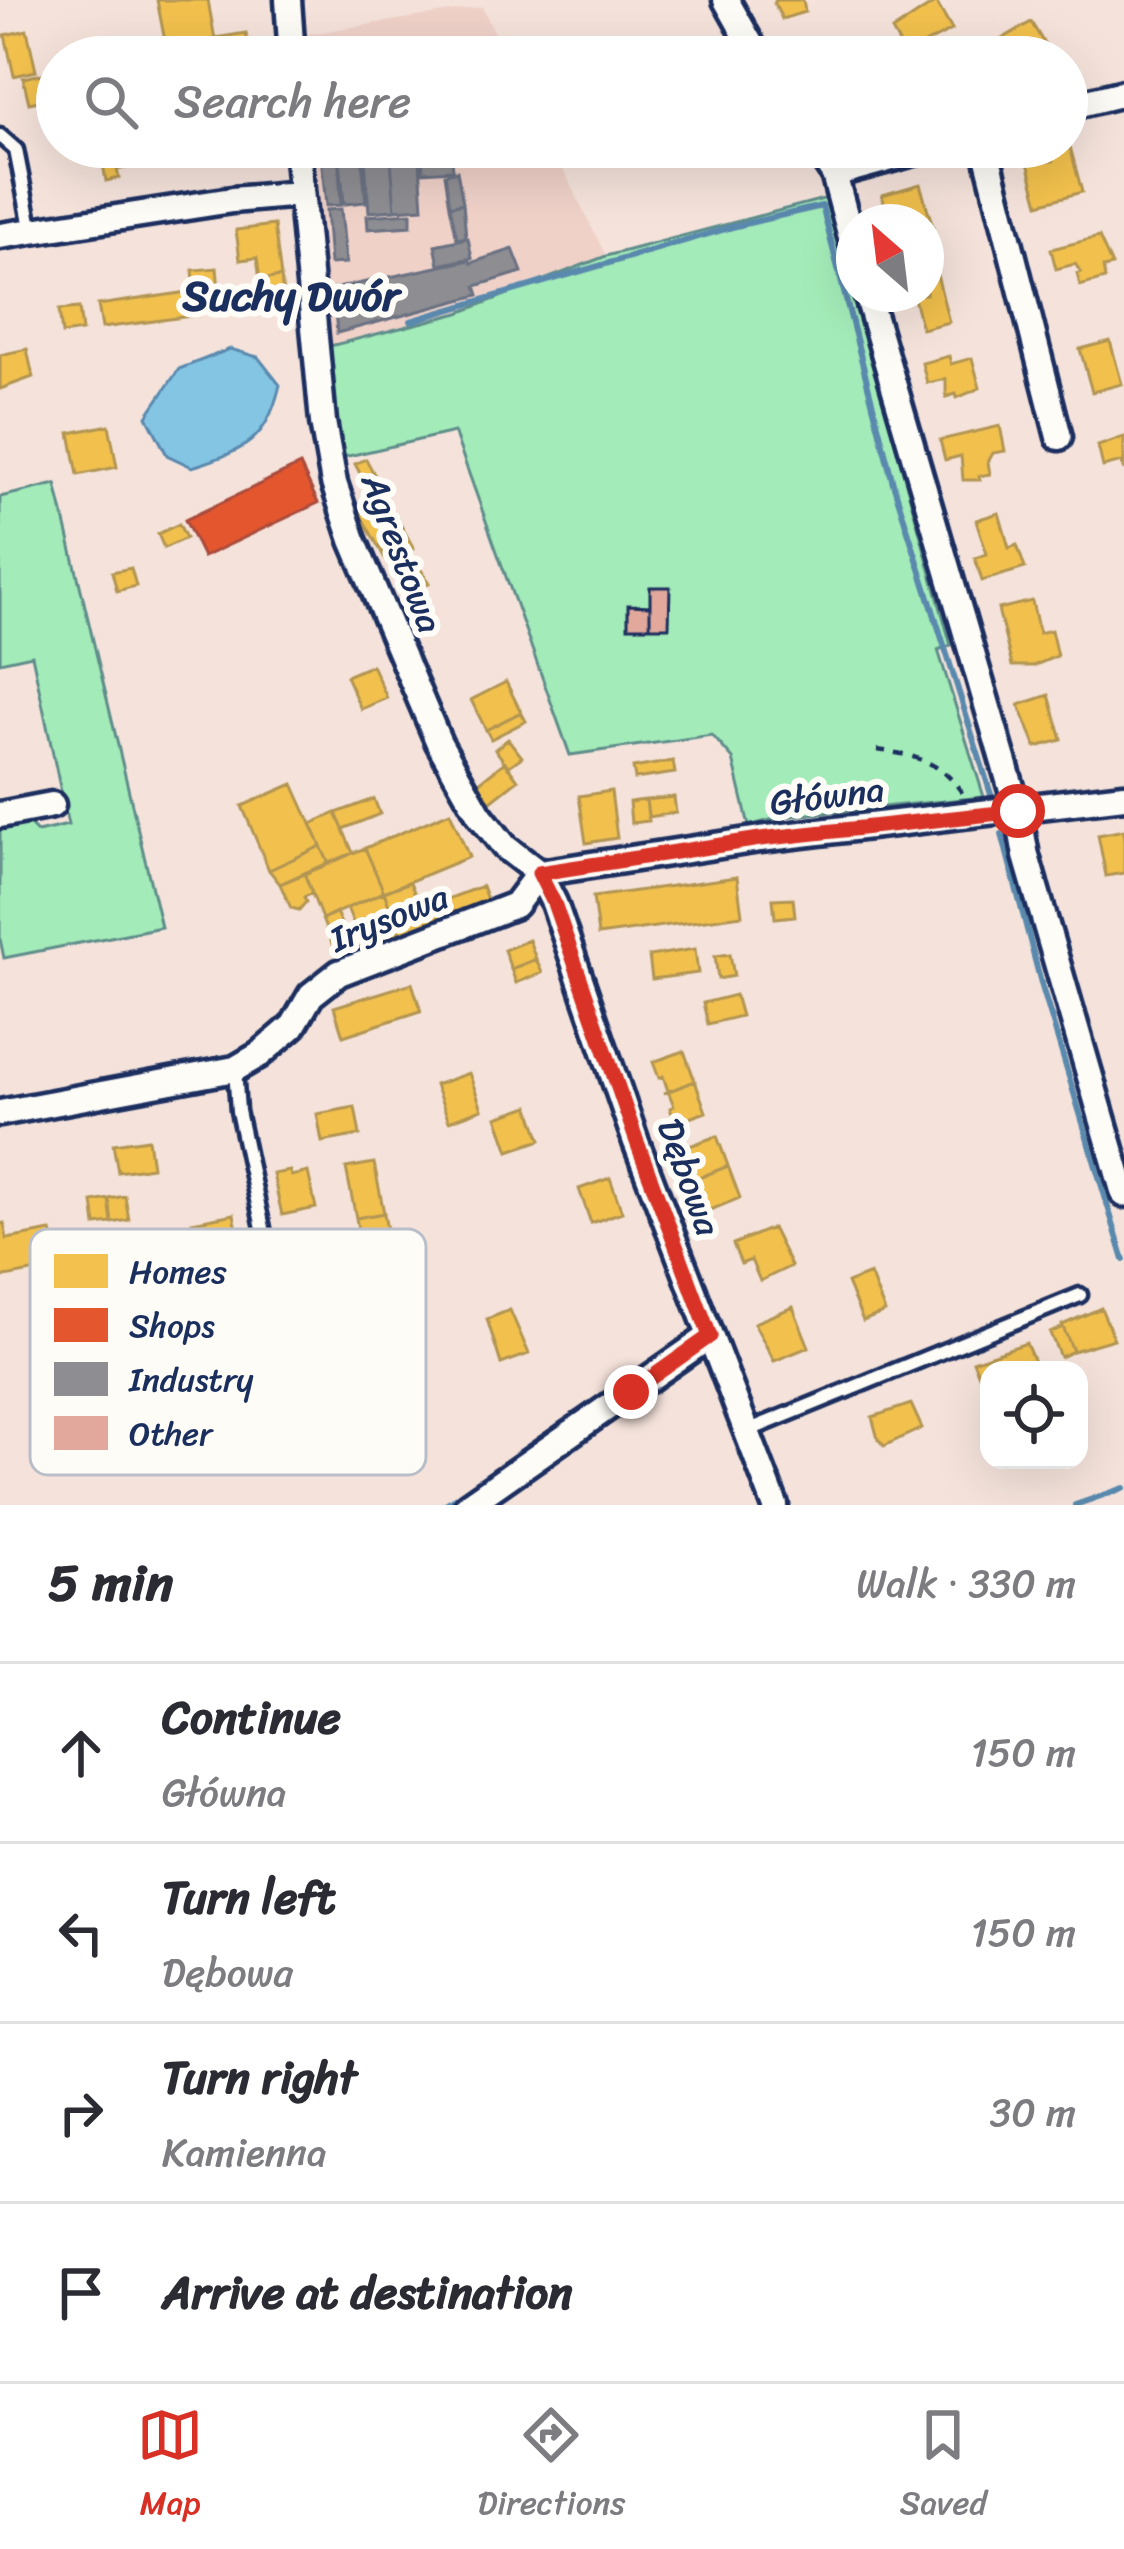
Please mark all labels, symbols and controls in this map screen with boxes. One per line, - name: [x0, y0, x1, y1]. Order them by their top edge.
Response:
- search box: [36, 36, 1088, 168]
- text: Search here: [174, 62, 411, 142]
- icon: search: [78, 69, 144, 135]
- north arrow: [836, 204, 944, 312]
- district label: Suchy Dwór: [182, 259, 403, 333]
- street label: Agrestowa: [342, 463, 462, 642]
- street label: Główna: [766, 757, 888, 835]
- route start: [991, 784, 1045, 838]
- street label: Irysowa: [319, 865, 459, 971]
- street label: Dębowa: [638, 1109, 740, 1246]
- legend: [30, 1229, 426, 1475]
- text: Homes: [129, 1243, 227, 1301]
- text: Shops: [129, 1297, 215, 1355]
- text: Industry: [128, 1351, 253, 1409]
- map controls: [980, 1361, 1088, 1469]
- button: locate: [980, 1361, 1088, 1469]
- route end: [604, 1365, 658, 1419]
- text: Other: [129, 1405, 214, 1463]
- text: 5 min: [48, 1538, 173, 1628]
- text: Walk · 330 m: [856, 1549, 1076, 1618]
- text: Continue: [162, 1678, 341, 1758]
- text: 150 m: [971, 1718, 1076, 1787]
- icon: ahead: [48, 1720, 114, 1786]
- text: Główna: [162, 1758, 286, 1827]
- text: Turn left: [162, 1858, 335, 1938]
- text: 150 m: [971, 1898, 1076, 1967]
- icon: left: [48, 1900, 114, 1966]
- text: Dębowa: [162, 1938, 293, 2007]
- text: Turn right: [162, 2038, 357, 2118]
- text: 30 m: [990, 2078, 1076, 2147]
- icon: right: [48, 2080, 114, 2146]
- text: Kamienna: [162, 2118, 327, 2187]
- text: Arrive at destination: [162, 2253, 572, 2333]
- icon: arrive: [48, 2260, 114, 2326]
- tab: Map: [137, 2402, 203, 2532]
- tab: Directions: [478, 2402, 625, 2532]
- tab: Saved: [900, 2402, 987, 2532]

